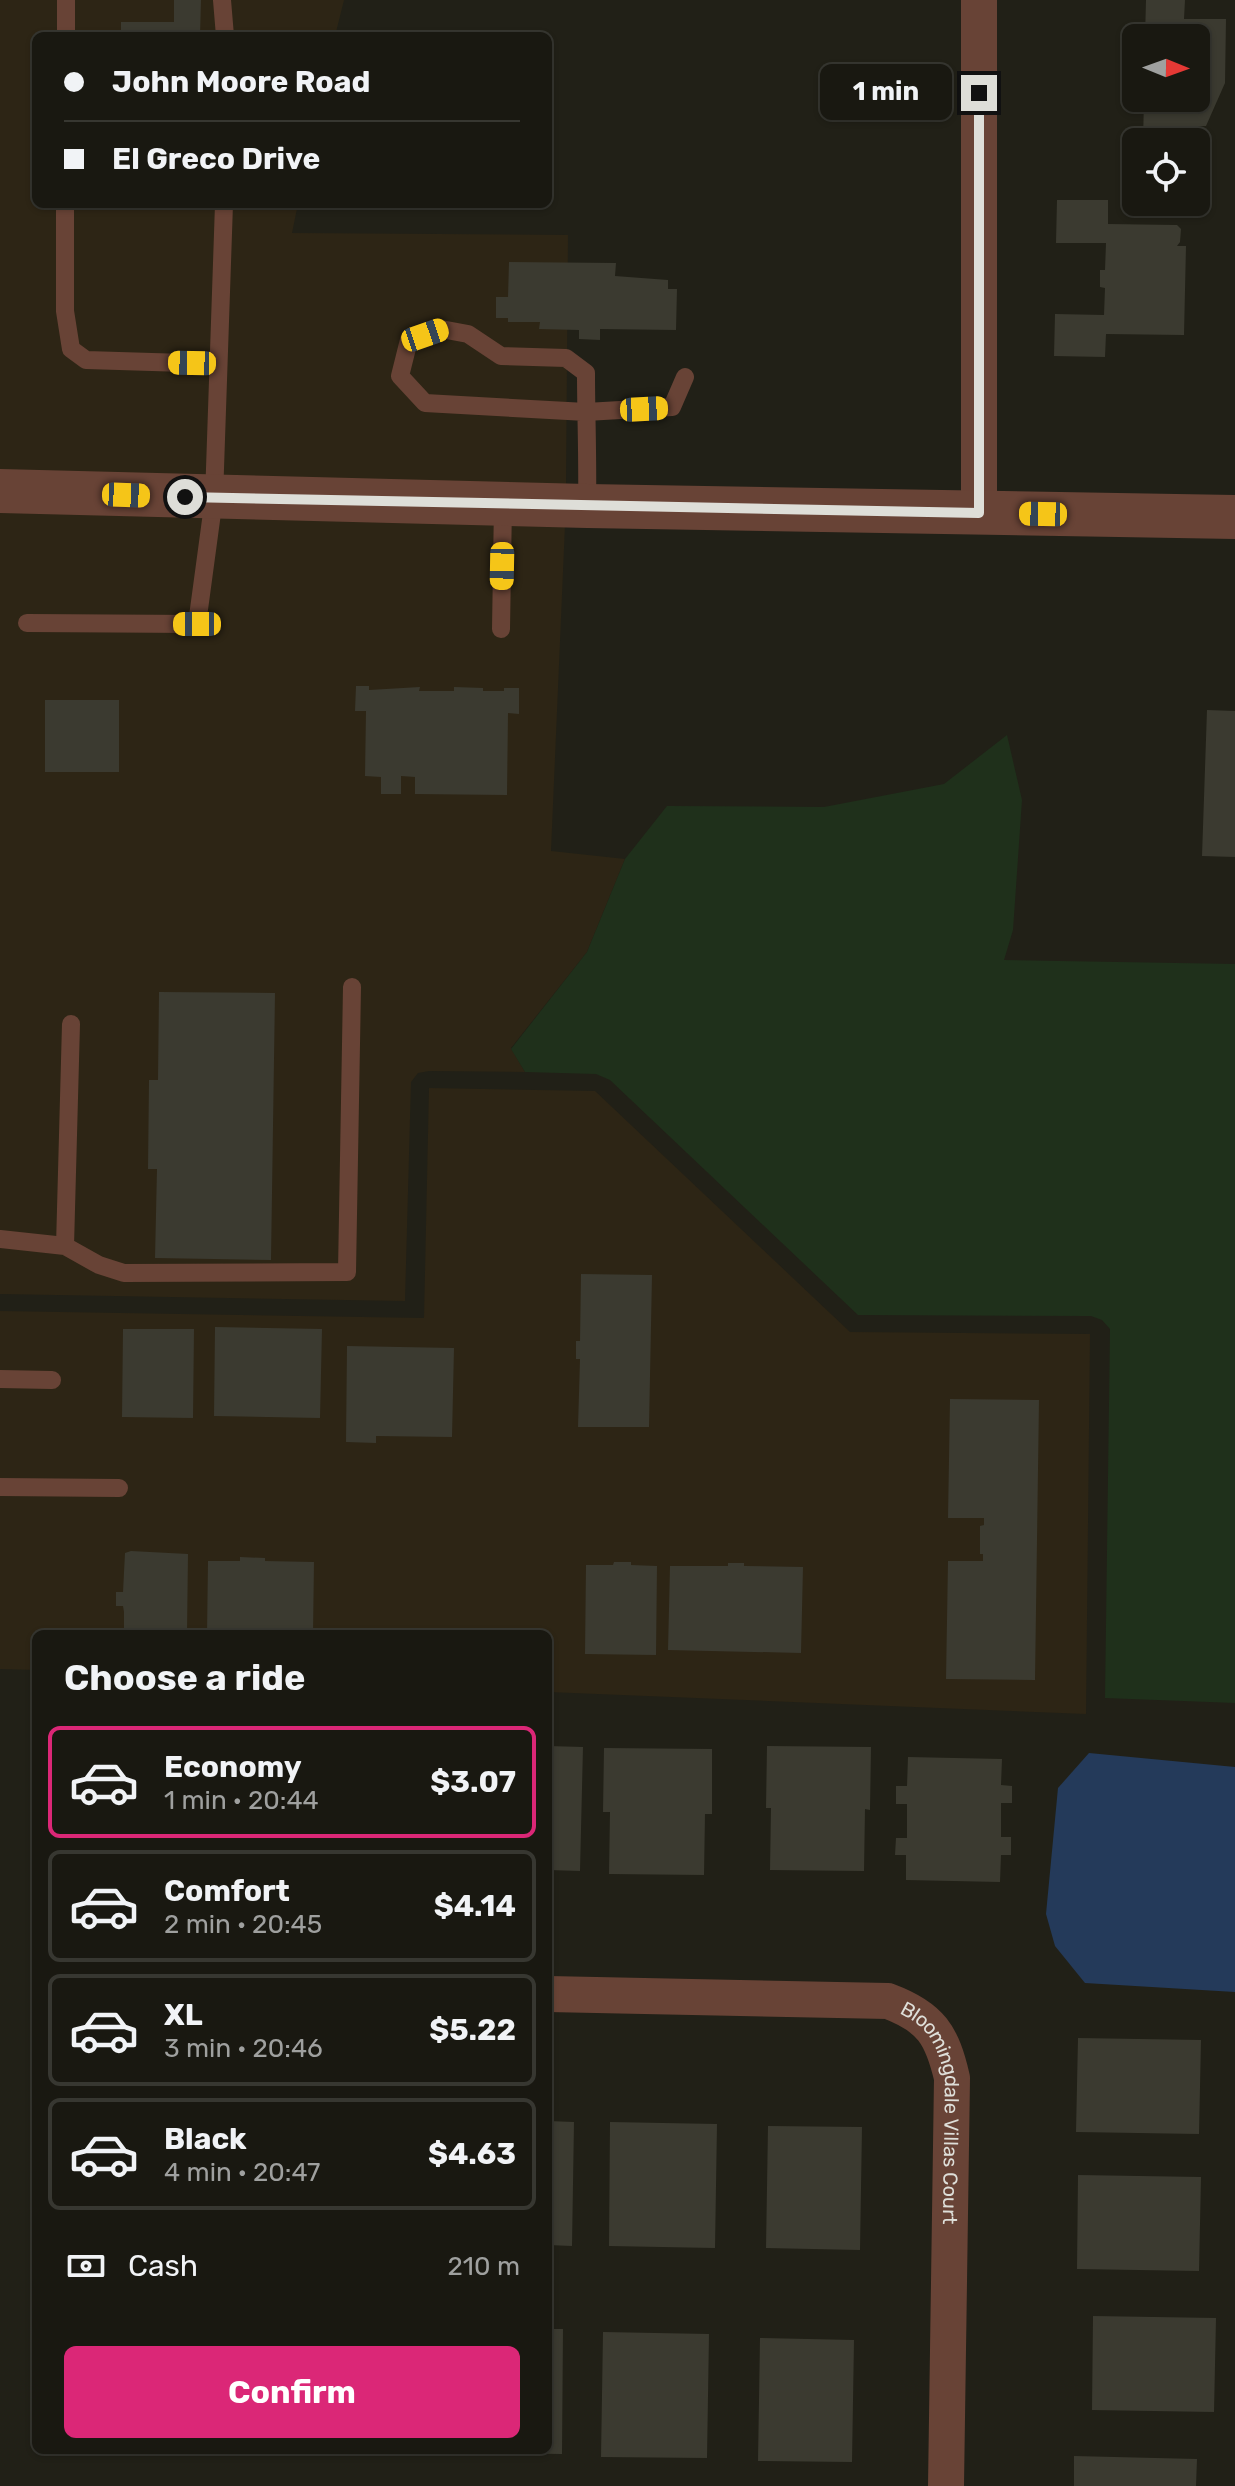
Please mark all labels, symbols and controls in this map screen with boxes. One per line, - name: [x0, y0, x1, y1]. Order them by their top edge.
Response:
- north arrow: [1122, 24, 1210, 112]
- map controls: [1122, 24, 1210, 216]
- text: John Moore Road: [112, 64, 370, 100]
- callout: 1 min: [819, 65, 951, 121]
- route end: [961, 75, 997, 111]
- text: 1 min: [853, 76, 919, 107]
- button: locate: [1122, 128, 1210, 216]
- text: El Greco Drive: [112, 141, 320, 177]
- car: [398, 316, 452, 354]
- car: [168, 351, 216, 375]
- car: [619, 396, 669, 422]
- route start: [167, 479, 203, 515]
- car: [102, 482, 150, 508]
- car: [1019, 502, 1067, 526]
- car: [490, 542, 514, 590]
- car: [173, 612, 221, 636]
- text: Choose a ride: [64, 1656, 305, 1699]
- icon: car: [68, 1746, 140, 1818]
- text: Economy: [164, 1749, 302, 1785]
- text: $3.07: [430, 1764, 516, 1800]
- text: 1 min · 20:44: [164, 1785, 319, 1816]
- icon: car: [68, 1870, 140, 1942]
- text: Comfort: [164, 1873, 290, 1909]
- text: $4.14: [434, 1888, 516, 1924]
- text: 2 min · 20:45: [164, 1909, 322, 1940]
- icon: car: [68, 1994, 140, 2066]
- street label: Bloomingdale Villas Court: [897, 1996, 964, 2225]
- text: XL: [164, 1997, 203, 2033]
- text: $5.22: [429, 2012, 516, 2048]
- text: 3 min · 20:46: [164, 2033, 323, 2064]
- icon: car: [68, 2118, 140, 2190]
- text: Black: [164, 2121, 247, 2157]
- text: $4.63: [428, 2136, 516, 2172]
- text: 4 min · 20:47: [164, 2157, 320, 2188]
- icon: cash: [64, 2244, 108, 2288]
- text: Cash: [128, 2248, 198, 2284]
- text: 210 m: [448, 2251, 520, 2282]
- button: Confirm: [64, 2346, 520, 2438]

